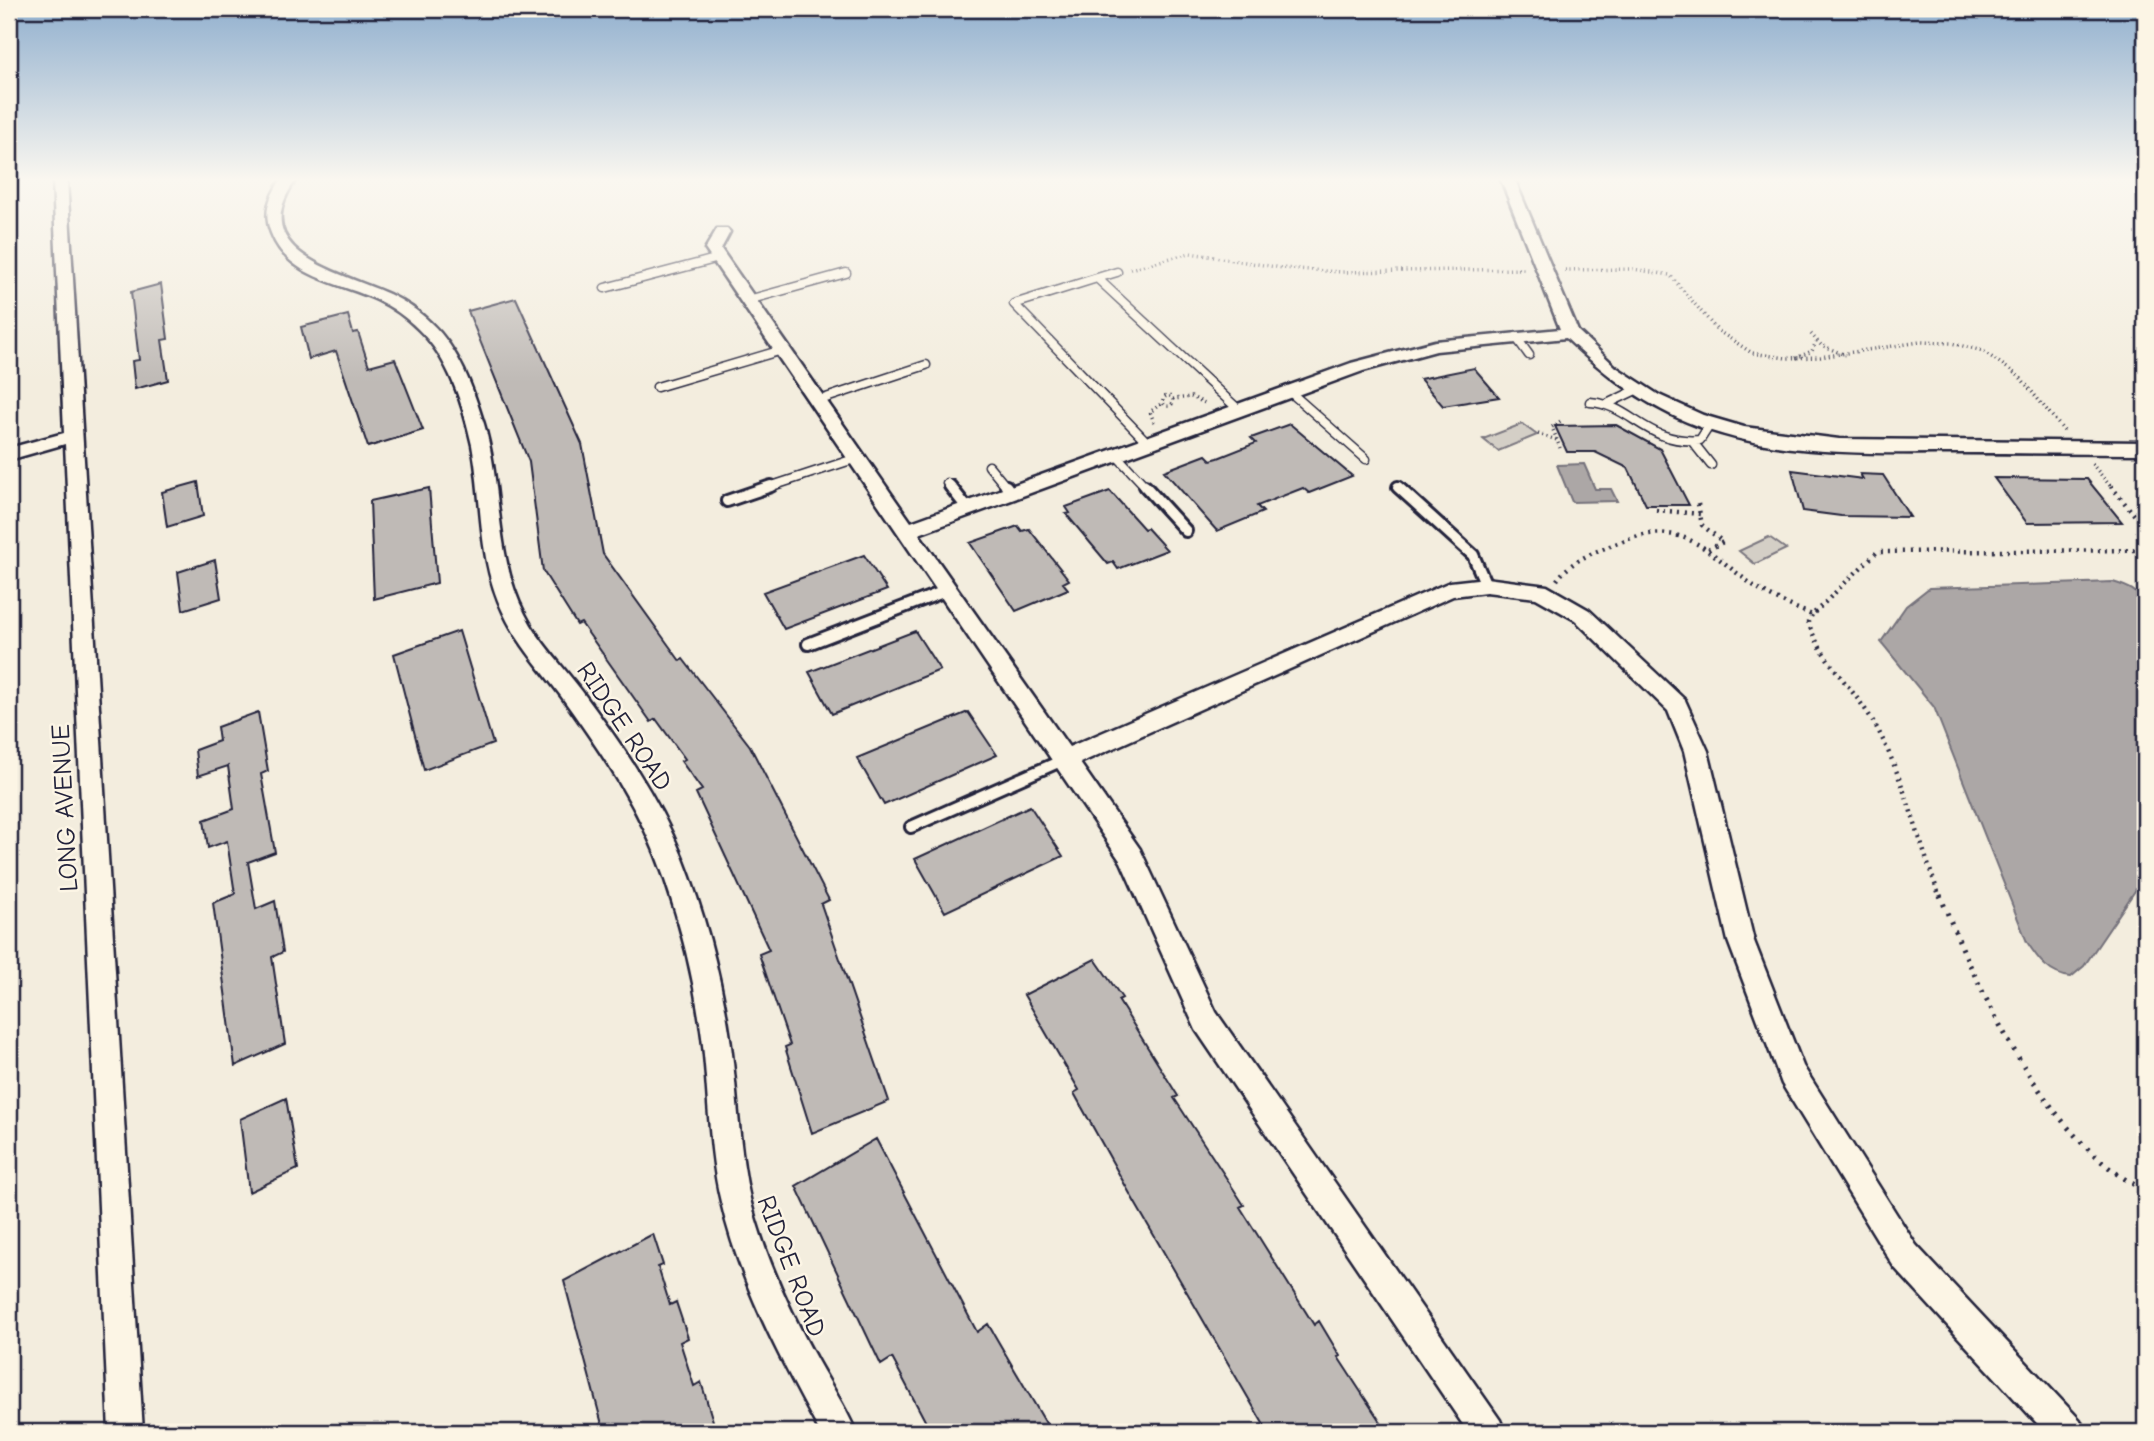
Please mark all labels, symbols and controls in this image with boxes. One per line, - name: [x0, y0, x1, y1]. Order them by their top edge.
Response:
- street label: RIDGE ROAD: [570, 657, 678, 797]
- street label: LONG AVENUE: [46, 723, 84, 892]
- street label: RIDGE ROAD: [750, 1192, 832, 1341]

